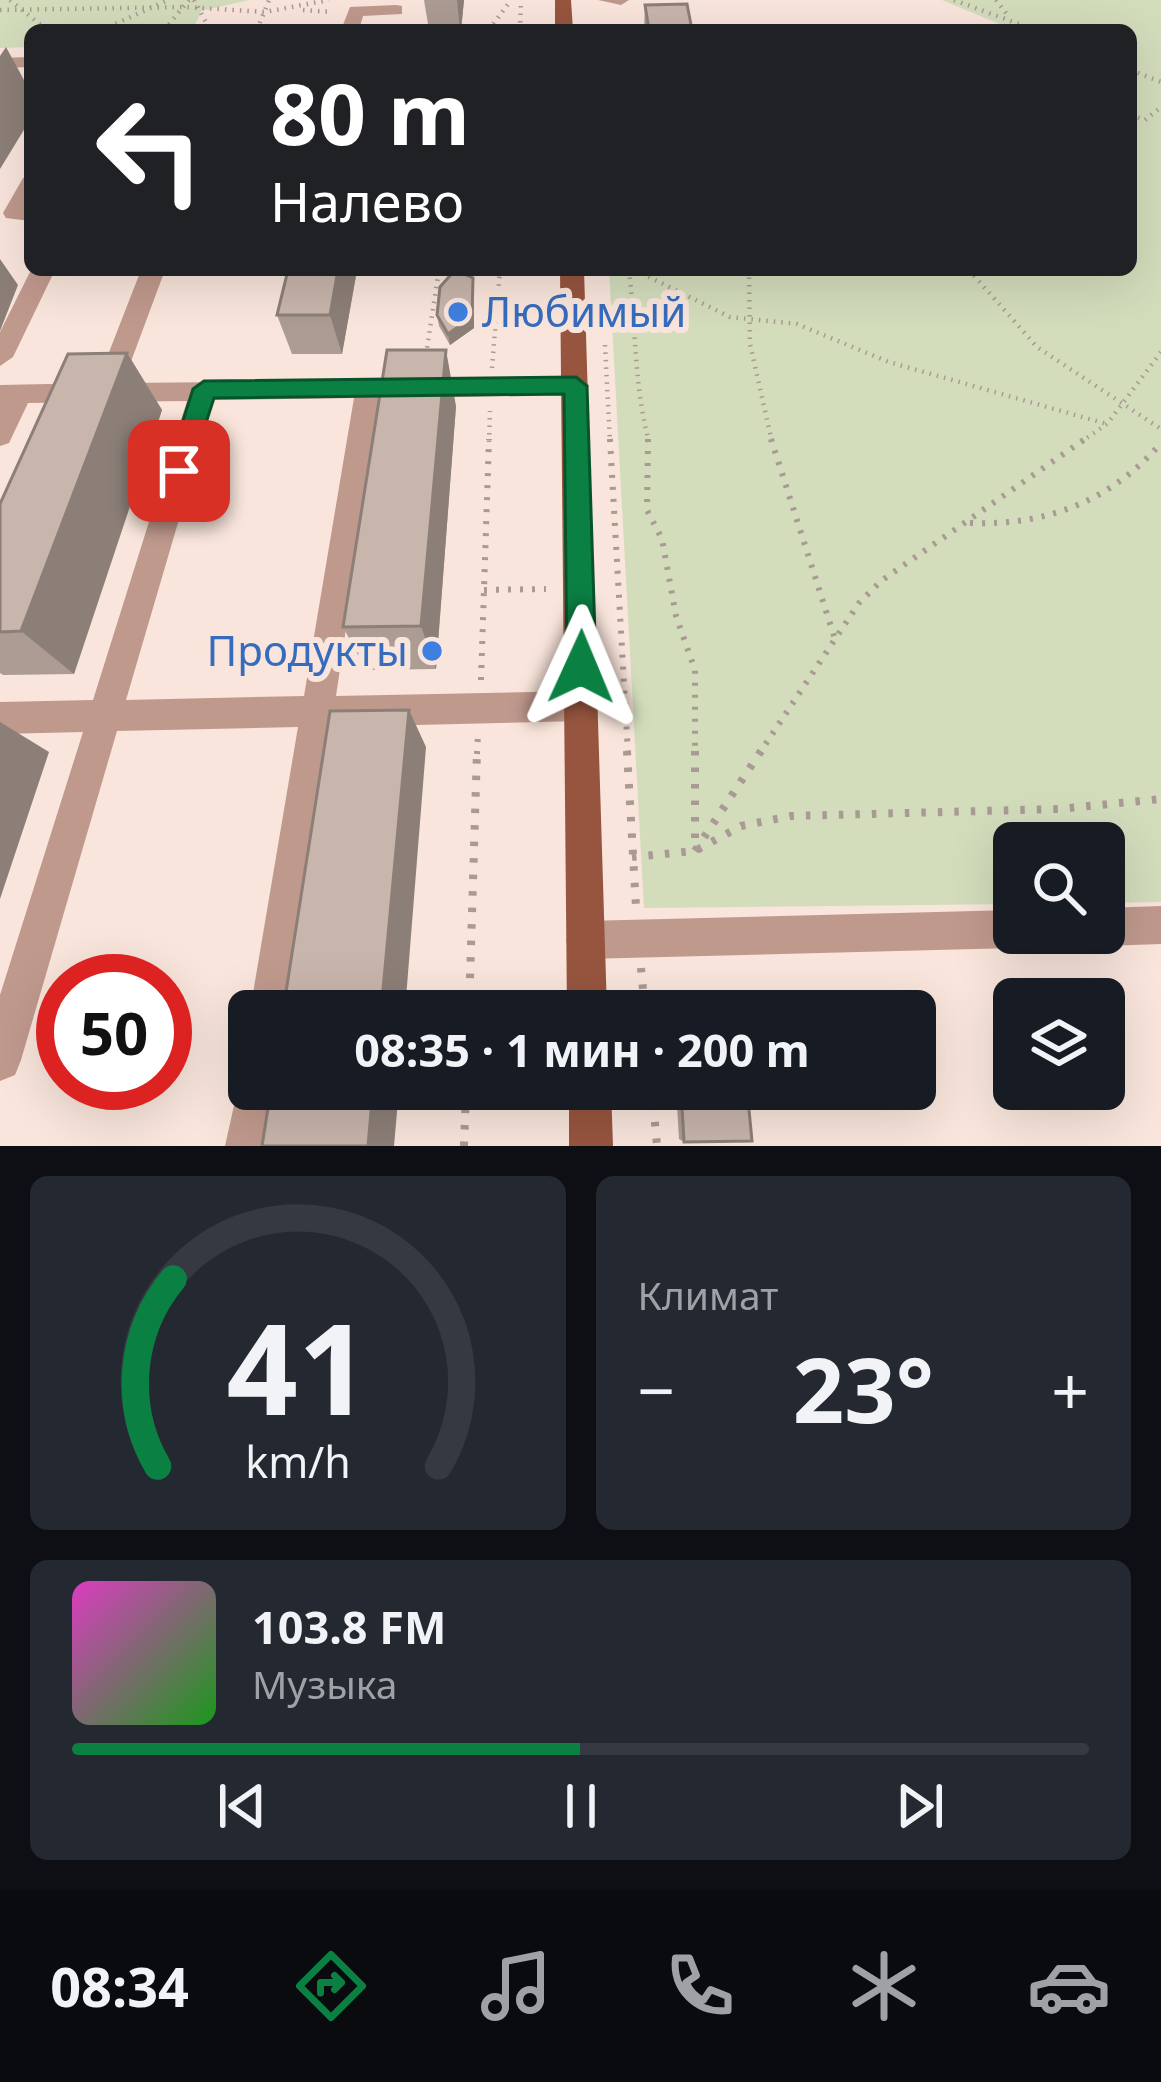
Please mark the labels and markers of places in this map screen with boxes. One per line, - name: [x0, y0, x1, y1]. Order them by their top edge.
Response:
- place label: Любимый: [482, 282, 686, 339]
- marker: Любимый: [445, 299, 471, 325]
- pin: [128, 420, 230, 522]
- place label: Продукты: [207, 621, 408, 678]
- marker: Продукты: [419, 638, 445, 664]

